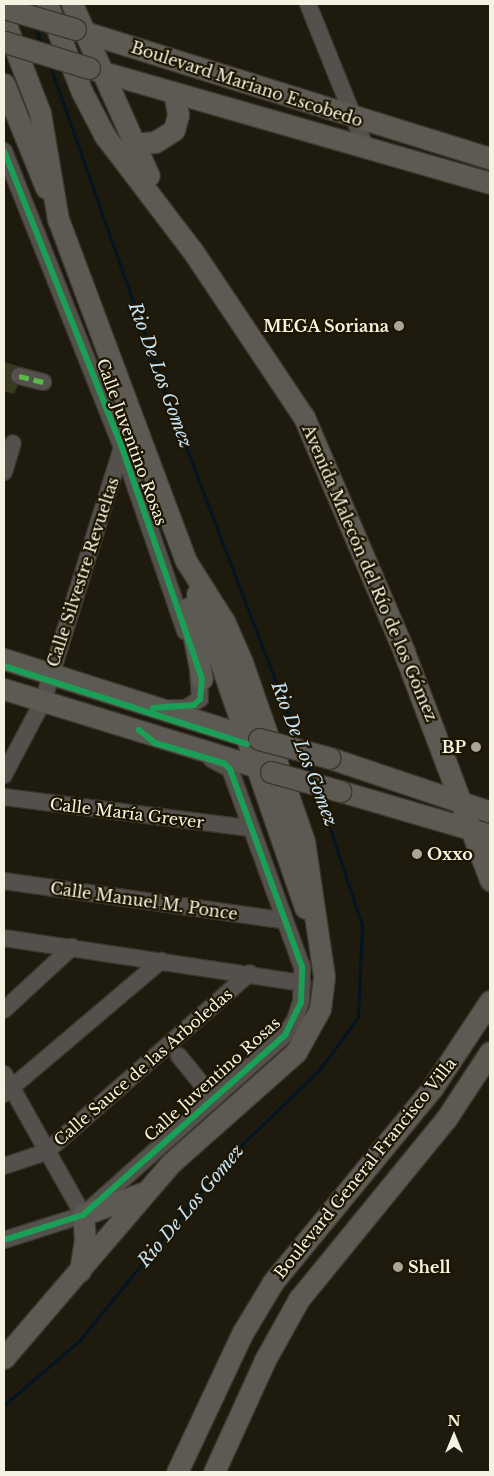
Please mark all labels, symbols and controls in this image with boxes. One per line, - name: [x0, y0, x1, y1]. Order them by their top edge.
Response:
- street label: Boulevard Mariano Escobedo: [129, 37, 365, 131]
- water label: Rio De Los Gomez: [124, 299, 196, 451]
- place label: MEGA Soriana: [263, 316, 389, 336]
- marker: MEGA Soriana: [393, 320, 405, 332]
- street label: Calle Juventino Rosas: [93, 356, 171, 528]
- street label: Avenida Malecón del Río de los Gómez: [299, 422, 441, 724]
- street label: Calle Silvestre Revueltas: [43, 475, 123, 669]
- water label: Rio De Los Gomez: [266, 679, 342, 829]
- place label: BP: [442, 737, 466, 757]
- marker: BP: [470, 741, 482, 753]
- street label: Calle María Grever: [49, 794, 205, 832]
- place label: Oxxo: [427, 844, 473, 864]
- marker: Oxxo: [411, 848, 423, 860]
- street label: Calle Manuel M. Ponce: [49, 878, 239, 924]
- street label: Calle Sauce de las Arboledas: [50, 984, 236, 1150]
- street label: Calle Juventino Rosas: [140, 1013, 284, 1145]
- street label: Boulevard General Francisco Villa: [270, 1054, 460, 1282]
- water label: Rio De Los Gomez: [133, 1140, 249, 1272]
- place label: Shell: [408, 1257, 451, 1277]
- marker: Shell: [392, 1261, 404, 1273]
- north arrow: [429, 1411, 479, 1461]
- text: N: [447, 1412, 461, 1430]

